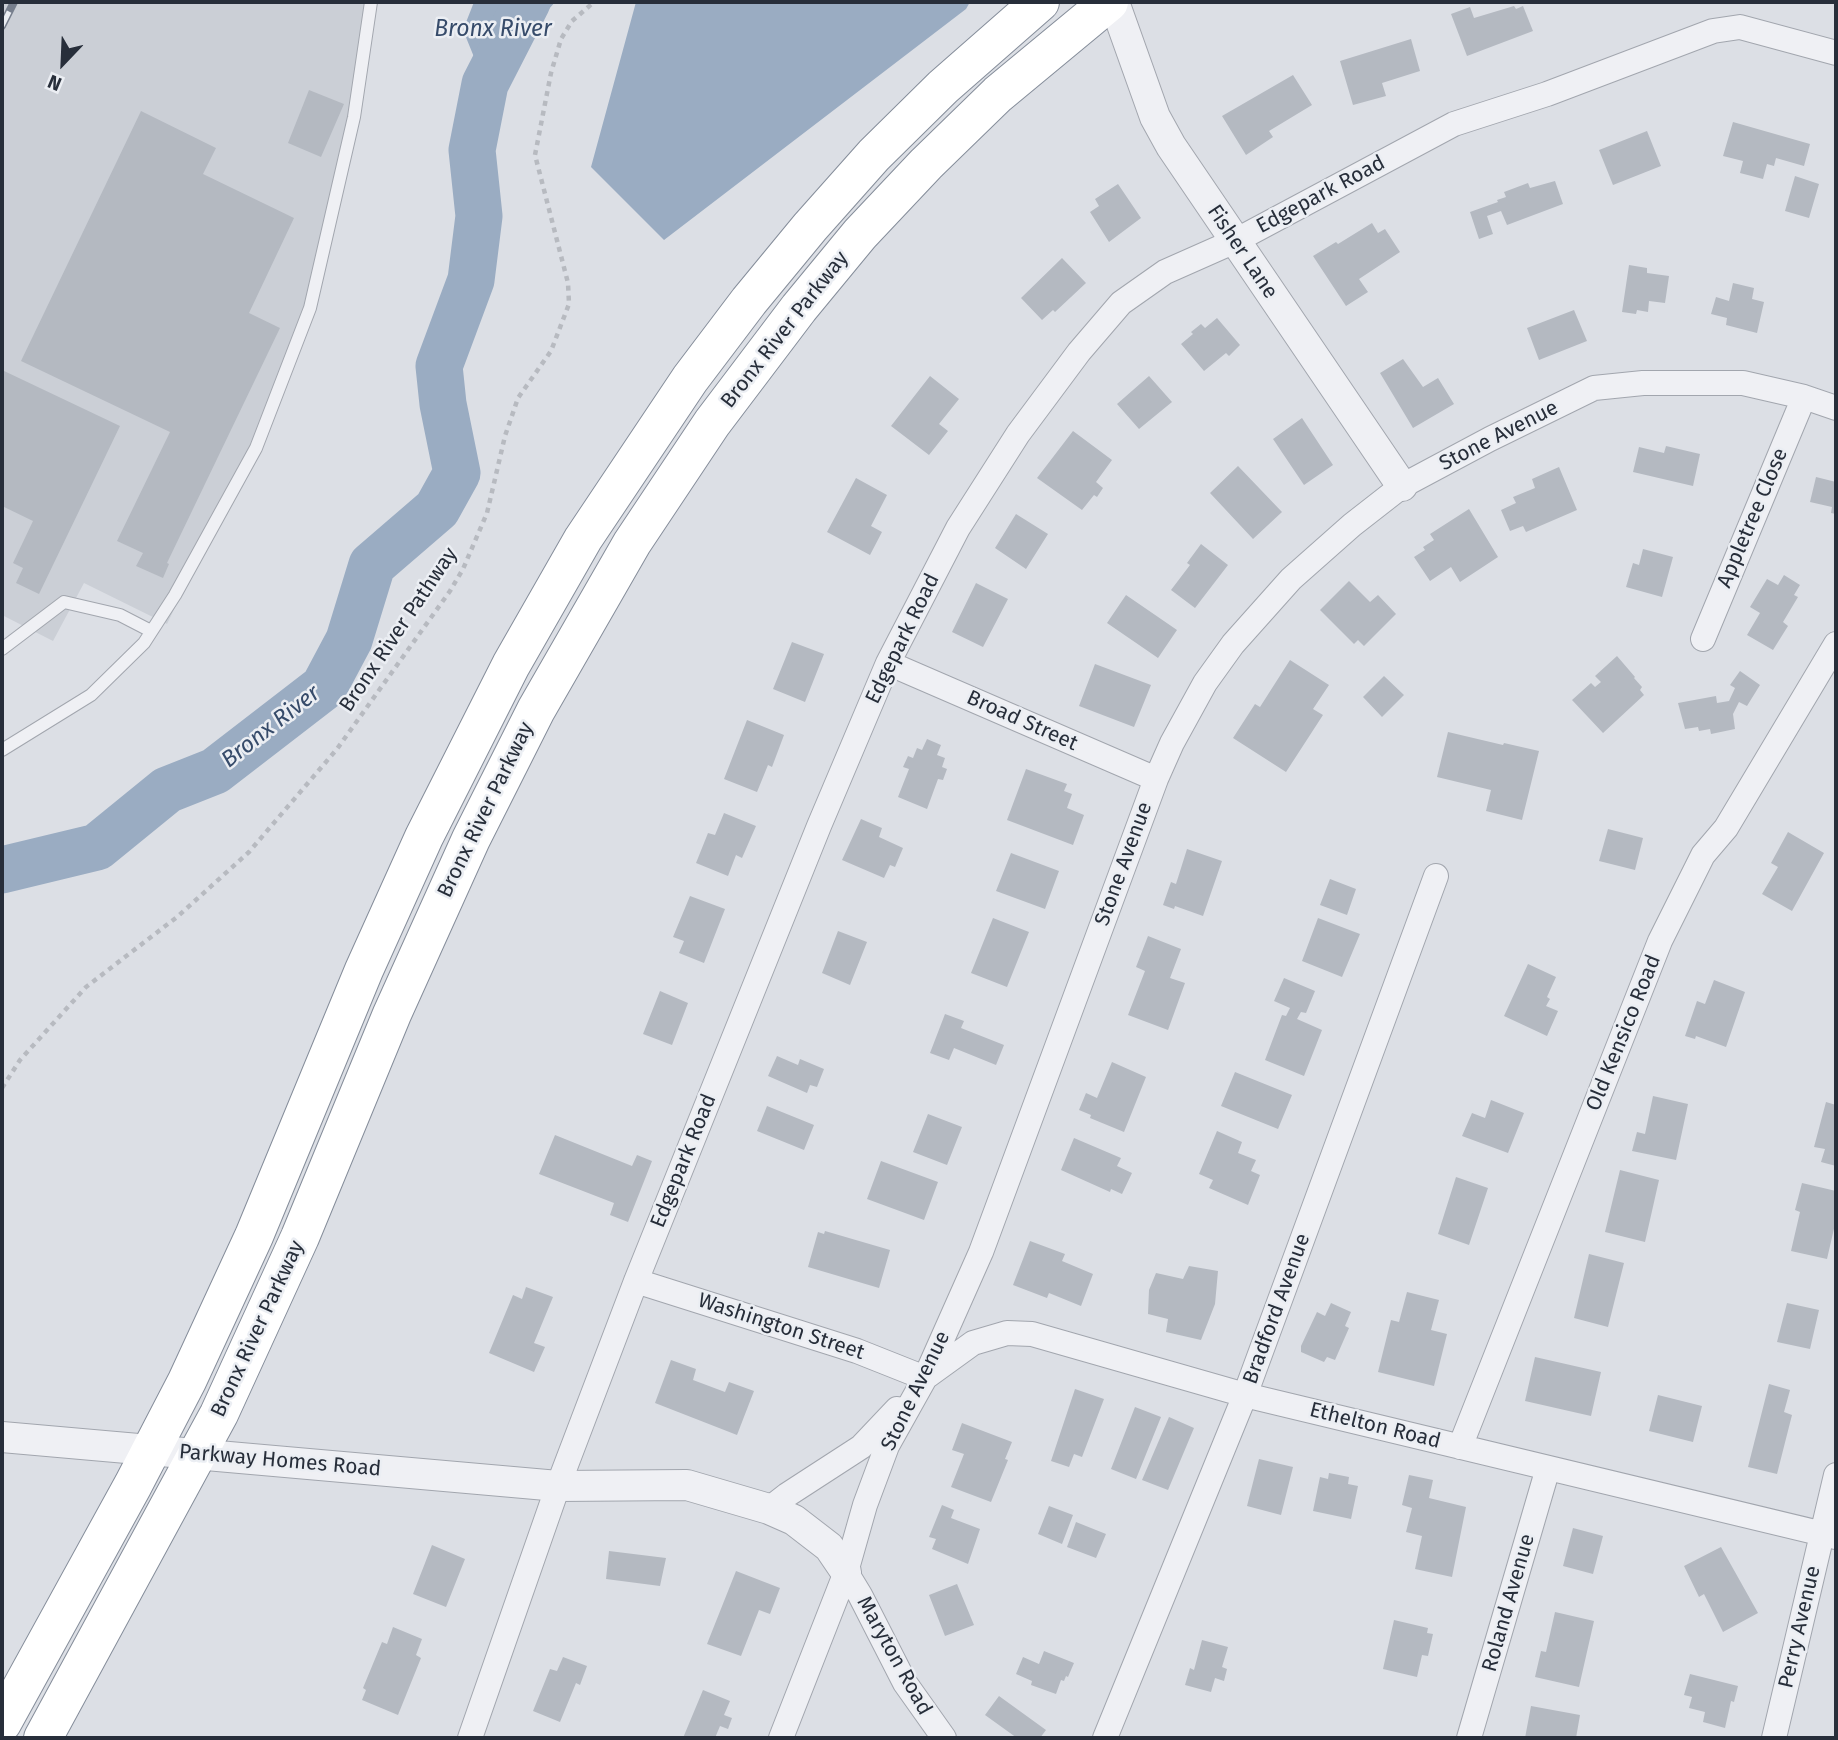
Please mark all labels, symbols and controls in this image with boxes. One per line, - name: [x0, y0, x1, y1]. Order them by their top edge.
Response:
- water label: Bronx River: [434, 16, 552, 44]
- north arrow: [28, 28, 98, 98]
- text: N: [44, 70, 65, 96]
- street label: Edgepark Road: [1252, 151, 1390, 239]
- street label: Fisher Lane: [1201, 200, 1283, 304]
- street label: Bronx River Parkway: [716, 247, 854, 413]
- street label: Stone Avenue: [1435, 395, 1563, 477]
- street label: Appletree Close: [1712, 444, 1794, 592]
- street label: Bronx River Pathway: [335, 543, 463, 717]
- street label: Edgepark Road: [861, 570, 945, 708]
- water label: Bronx River: [216, 680, 326, 774]
- street label: Broad Street: [963, 685, 1081, 757]
- street label: Bronx River Parkway: [433, 718, 539, 902]
- street label: Stone Avenue: [1090, 799, 1158, 929]
- street label: Old Kensico Road: [1581, 951, 1667, 1115]
- street label: Edgepark Road: [646, 1090, 722, 1232]
- street label: Bradford Avenue: [1238, 1230, 1316, 1388]
- street label: Bronx River Parkway: [206, 1237, 310, 1421]
- street label: Washington Street: [695, 1288, 867, 1366]
- street label: Stone Avenue: [876, 1327, 956, 1455]
- street label: Ethelton Road: [1307, 1398, 1443, 1454]
- street label: Parkway Homes Road: [178, 1440, 382, 1482]
- street label: Roland Avenue: [1477, 1531, 1541, 1675]
- street label: Perry Avenue: [1774, 1563, 1826, 1691]
- street label: Maryton Road: [851, 1592, 937, 1720]

